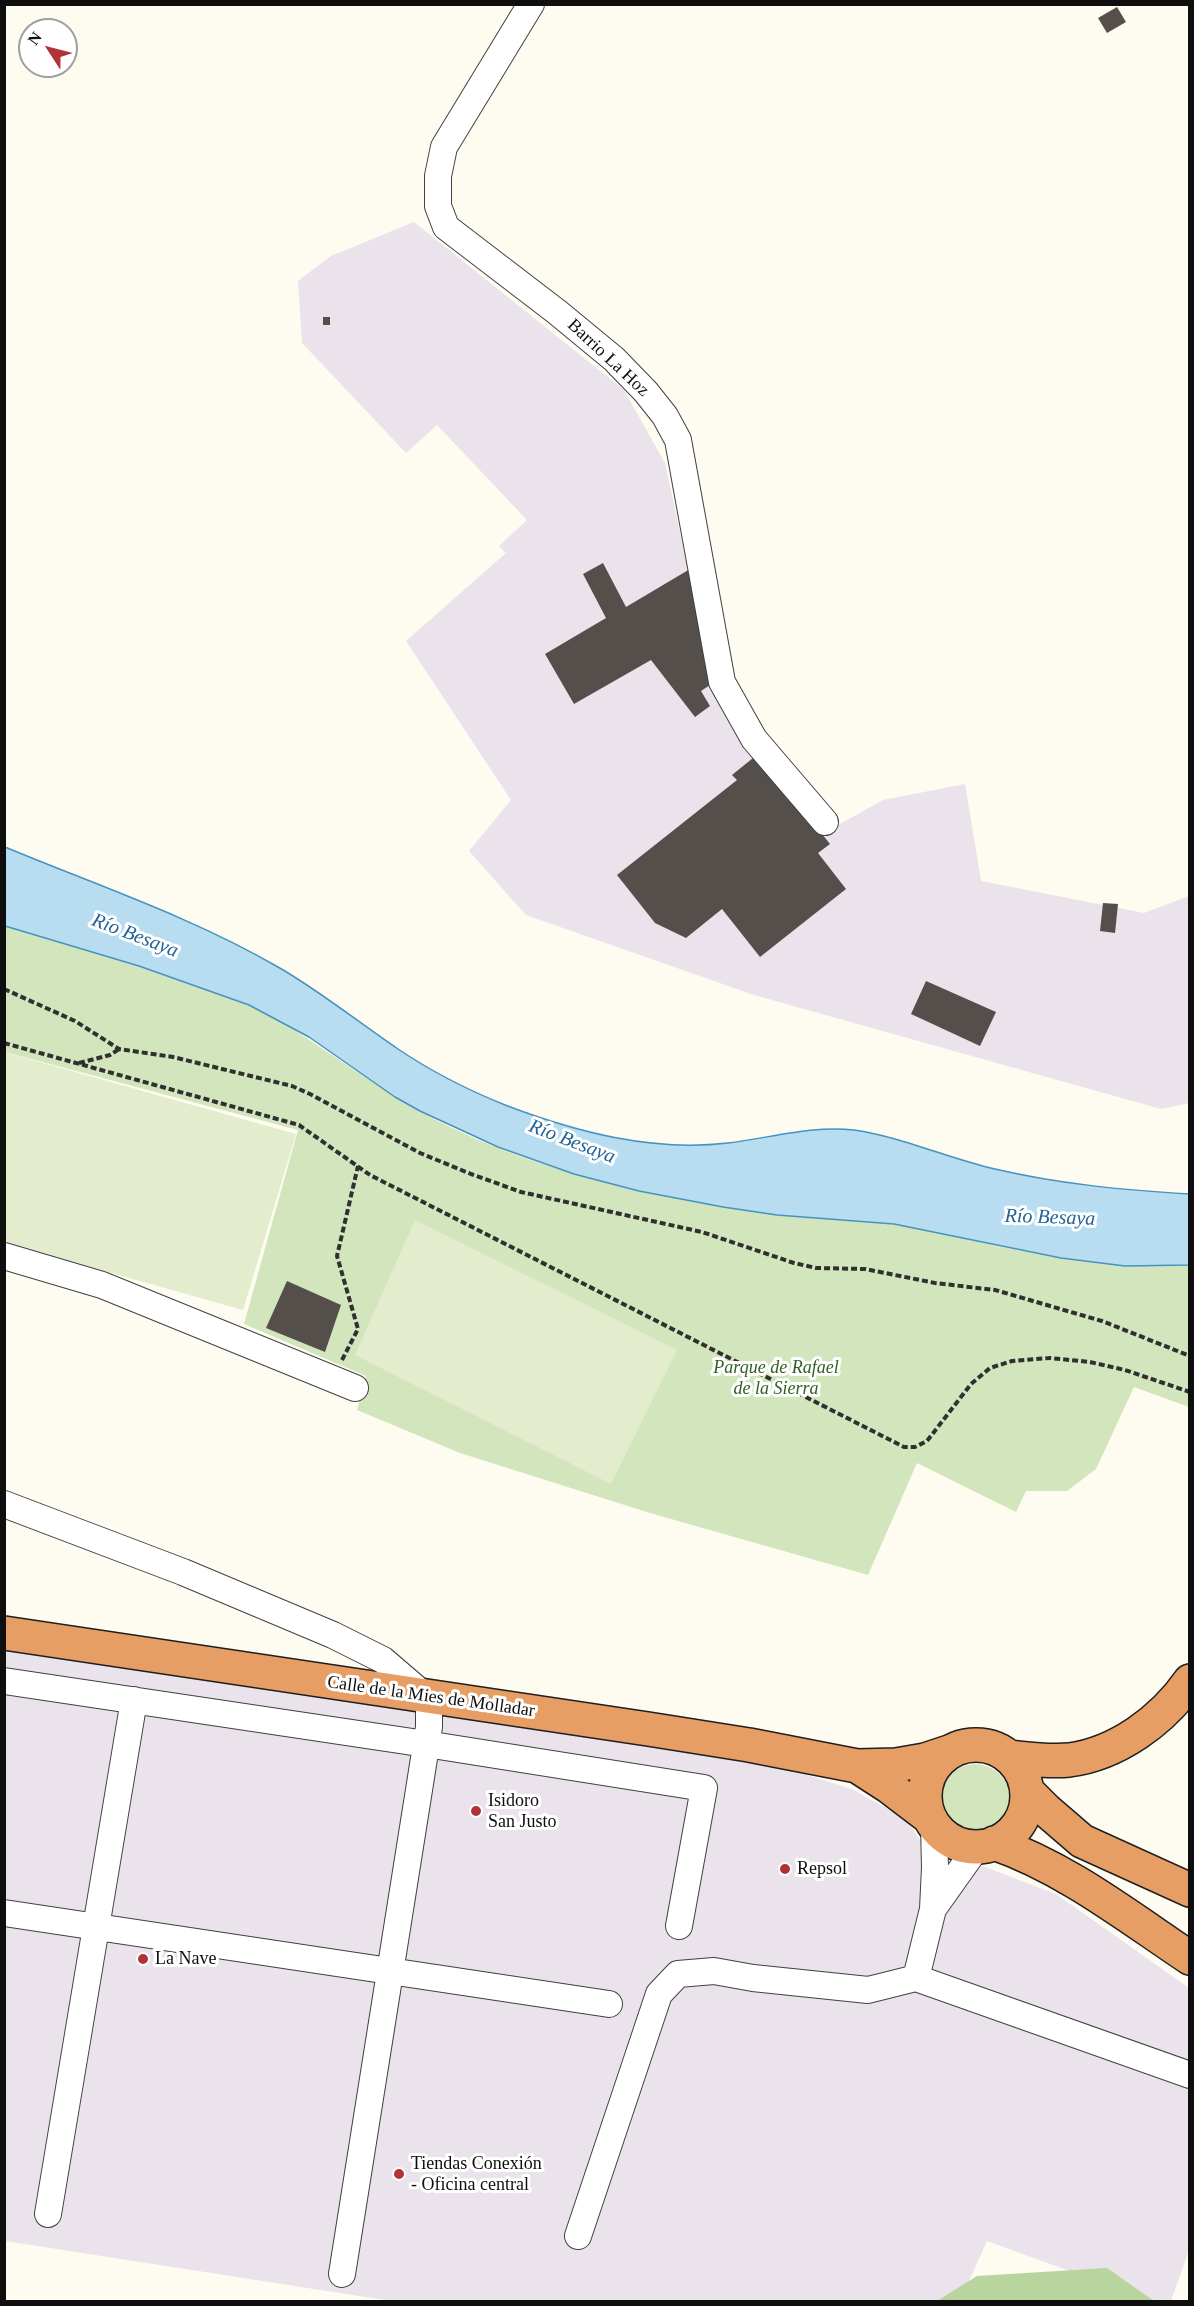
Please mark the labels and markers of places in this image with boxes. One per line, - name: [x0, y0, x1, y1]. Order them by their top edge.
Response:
- place label: Isidoro San Justo: [488, 1790, 557, 1832]
- marker: Isidoro San Justo: [469, 1804, 483, 1818]
- place label: Repsol: [797, 1858, 847, 1880]
- marker: Repsol: [778, 1862, 792, 1876]
- place label: La Nave: [155, 1948, 216, 1970]
- marker: La Nave: [136, 1952, 150, 1966]
- place label: Tiendas Conexión - Oficina central: [411, 2153, 542, 2196]
- marker: Tiendas Conexión - Oficina central: [392, 2167, 406, 2181]

